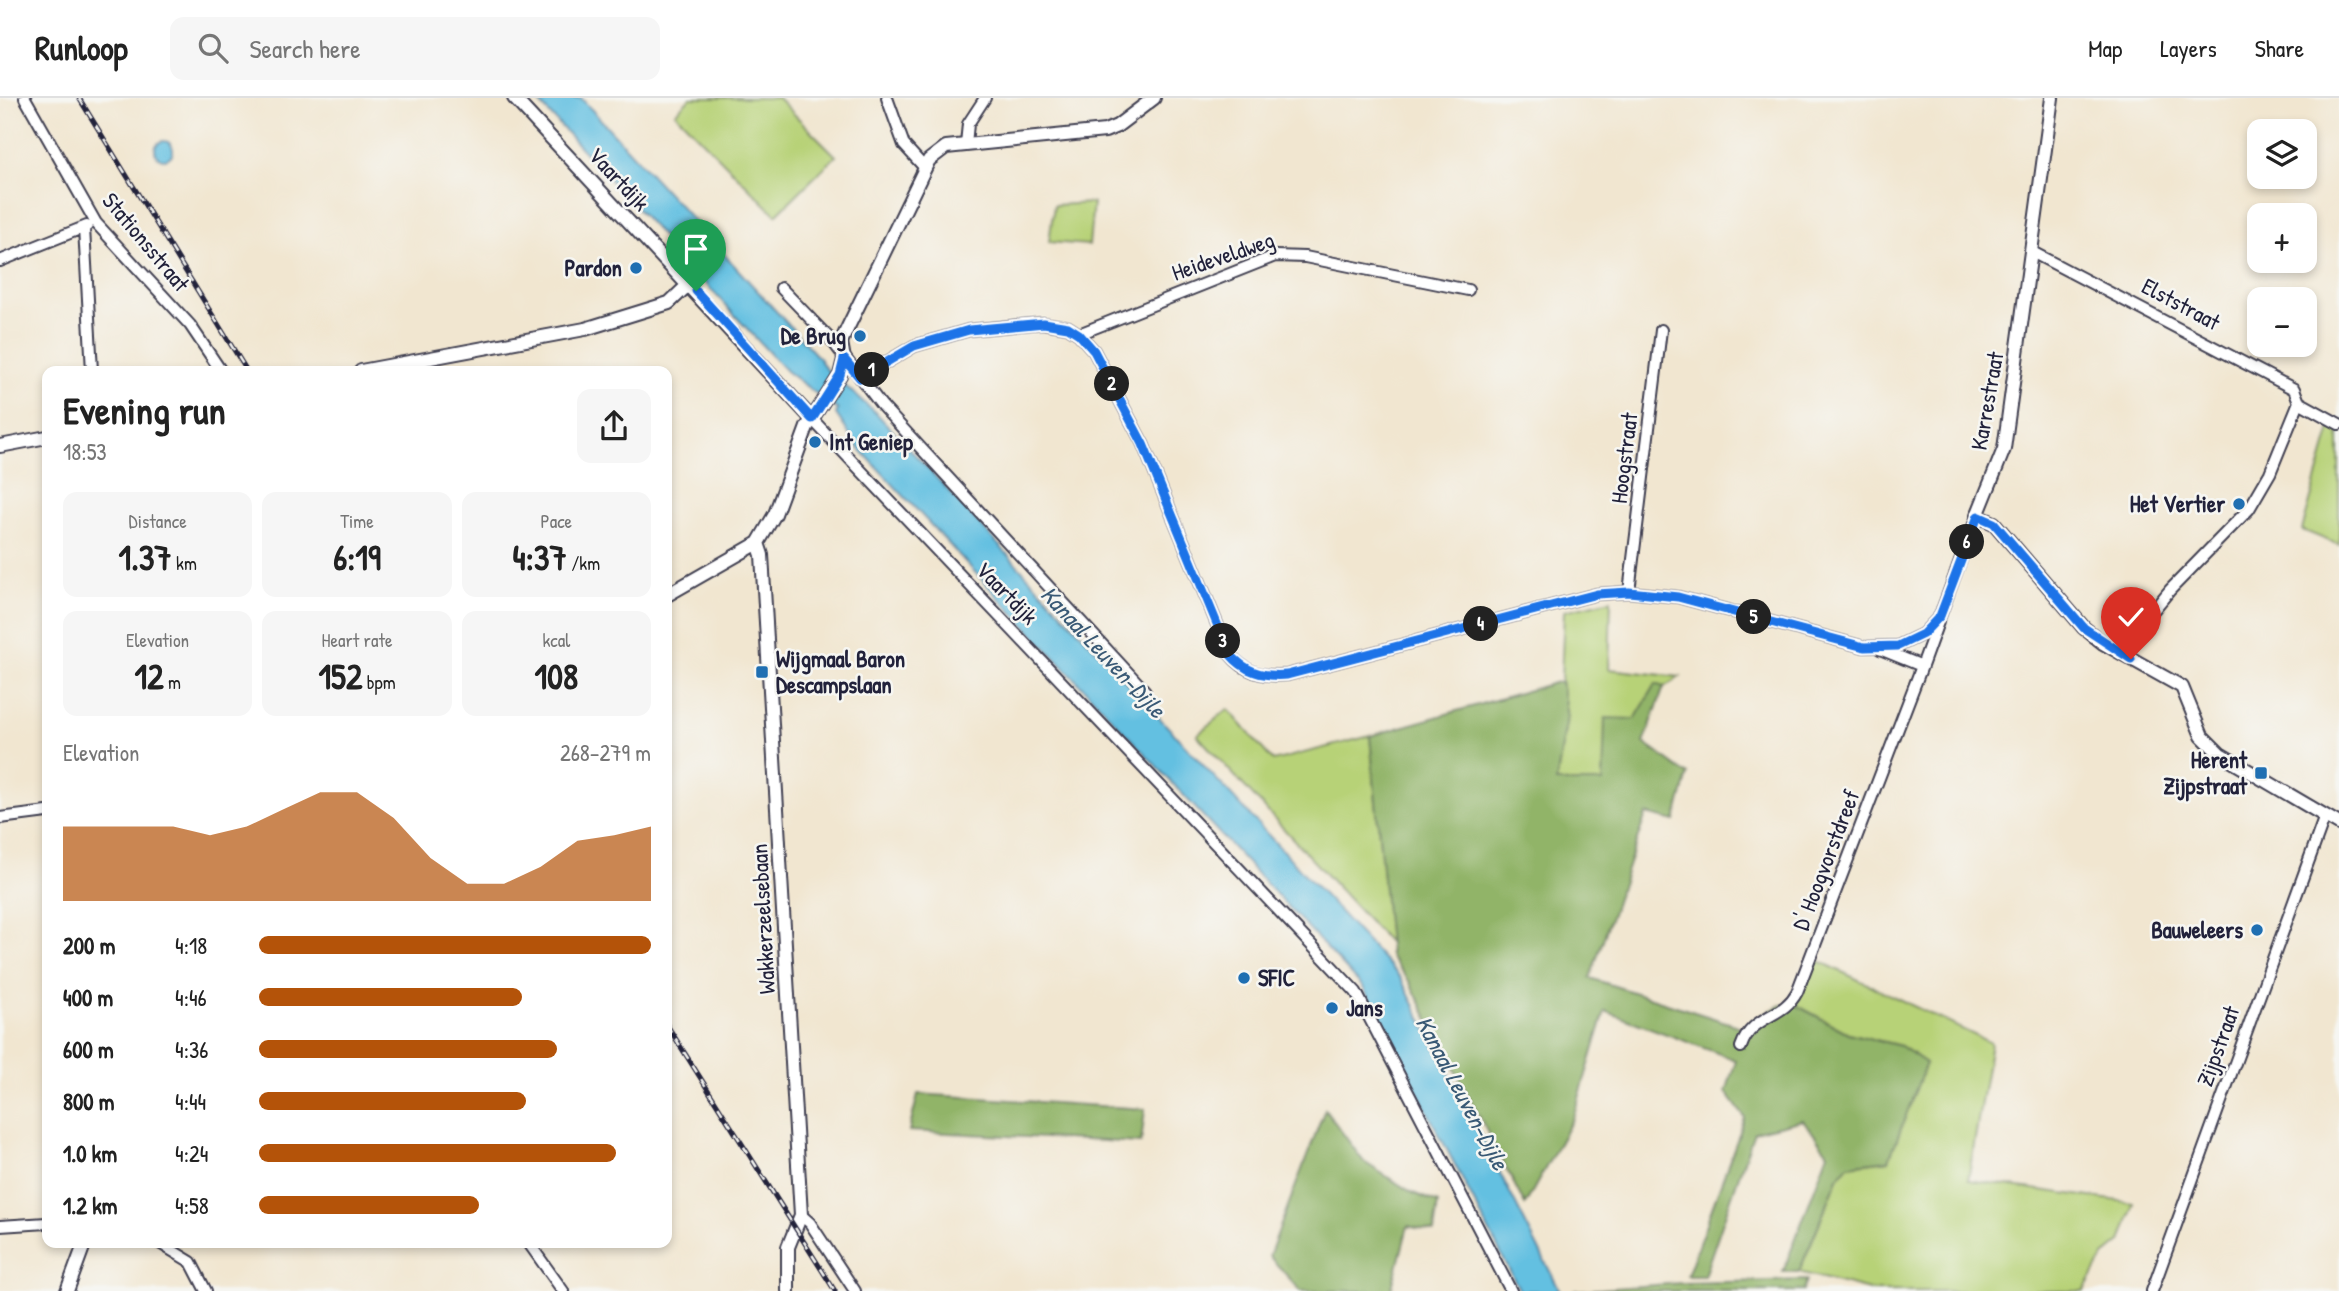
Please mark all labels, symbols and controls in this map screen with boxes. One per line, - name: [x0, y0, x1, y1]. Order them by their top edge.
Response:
- search box: [170, 17, 660, 80]
- text: Runloop: [35, 26, 128, 70]
- icon: search: [194, 29, 232, 67]
- text: Search here: [250, 31, 361, 66]
- text: Map: [2088, 32, 2122, 64]
- text: Layers: [2160, 32, 2217, 64]
- text: Share: [2255, 32, 2304, 64]
- map controls: [2247, 119, 2317, 357]
- button: layers: [2247, 119, 2317, 189]
- street label: Vaartdijk: [582, 140, 657, 218]
- street label: Stationsstraat: [96, 186, 198, 299]
- button: +: [2247, 203, 2317, 273]
- pin: [666, 219, 726, 291]
- street label: Heideveldweg: [1167, 224, 1278, 288]
- icon: arrive: [677, 230, 715, 268]
- place label: Pardon: [564, 252, 622, 283]
- marker: Pardon: [628, 260, 644, 276]
- street label: Elststraat: [2137, 270, 2227, 338]
- button: −: [2247, 287, 2317, 357]
- place label: De Brug: [781, 320, 846, 352]
- marker: De Brug: [852, 328, 868, 344]
- street label: Karrestraat: [1963, 348, 2011, 453]
- pin: 1: [854, 352, 890, 388]
- text: 1: [868, 356, 875, 382]
- pin: 2: [1094, 366, 1130, 402]
- text: 2: [1107, 370, 1116, 396]
- text: Evening run: [63, 384, 226, 436]
- button: share: [577, 389, 651, 463]
- street label: Hoogstraat: [1603, 410, 1645, 505]
- place label: Int Geniep: [829, 426, 913, 458]
- marker: Int Geniep: [807, 434, 823, 450]
- text: 18:53: [63, 436, 107, 467]
- place label: Het Vertier: [2130, 488, 2225, 519]
- marker: Het Vertier: [2231, 496, 2247, 512]
- text: Distance: [129, 508, 187, 534]
- text: Time: [340, 508, 374, 534]
- text: Pace: [541, 508, 572, 534]
- pin: 6: [1950, 524, 1984, 560]
- text: 6: [1963, 528, 1970, 554]
- text: 1.37: [118, 534, 172, 581]
- text: 6:19: [333, 534, 381, 581]
- text: 4:37: [513, 534, 567, 581]
- text: km: [172, 550, 197, 576]
- text: /km: [567, 550, 600, 576]
- street label: Vaartdijk: [970, 554, 1045, 631]
- water label: Kanaal Leuven-Dijle: [1034, 578, 1174, 725]
- pin: [2101, 587, 2161, 659]
- icon: check: [2112, 598, 2150, 636]
- pin: 5: [1736, 600, 1772, 634]
- text: 5: [1749, 603, 1758, 629]
- pin: 4: [1464, 606, 1498, 642]
- text: 4: [1477, 610, 1484, 636]
- pin: 3: [1206, 624, 1240, 658]
- text: Elevation: [126, 627, 189, 653]
- text: Heart rate: [322, 627, 392, 653]
- text: kcal: [542, 627, 570, 653]
- text: 3: [1218, 627, 1227, 653]
- place label: Wijgmaal Baron Descampslaan: [776, 643, 905, 701]
- text: 12: [134, 653, 164, 700]
- text: 152: [318, 653, 362, 700]
- text: 108: [535, 653, 578, 700]
- marker: Wijgmaal Baron Descampslaan: [754, 664, 770, 680]
- text: m: [164, 669, 181, 695]
- text: bpm: [362, 669, 396, 695]
- text: Elevation: [63, 737, 139, 768]
- text: 268–279 m: [560, 737, 651, 768]
- place label: Herent Zijpstraat: [2163, 744, 2248, 802]
- marker: Herent Zijpstraat: [2253, 765, 2269, 781]
- street label: D' Hoogvorstdreef: [1785, 784, 1867, 934]
- street label: Wakkerzeelsebaan: [743, 843, 782, 995]
- place label: Bauweleers: [2151, 914, 2243, 945]
- marker: Bauweleers: [2249, 922, 2265, 938]
- text: 200 m: [63, 930, 115, 961]
- text: 4:18: [175, 930, 207, 961]
- place label: SFIC: [1258, 962, 1295, 993]
- marker: SFIC: [1236, 970, 1252, 986]
- text: 400 m: [63, 982, 113, 1013]
- text: 4:46: [175, 982, 207, 1013]
- place label: Jans: [1346, 992, 1383, 1023]
- marker: Jans: [1324, 1000, 1340, 1016]
- street label: Zijpstraat: [2189, 1000, 2247, 1090]
- water label: Kanaal Leuven-Dijle: [1409, 1010, 1518, 1176]
- text: 600 m: [63, 1034, 114, 1065]
- text: 4:36: [175, 1034, 208, 1065]
- text: 800 m: [63, 1086, 115, 1117]
- text: 4:44: [175, 1086, 206, 1117]
- text: 1.0 km: [63, 1138, 117, 1169]
- text: 4:24: [175, 1138, 208, 1169]
- text: 1.2 km: [63, 1190, 118, 1221]
- text: 4:58: [175, 1190, 209, 1221]

